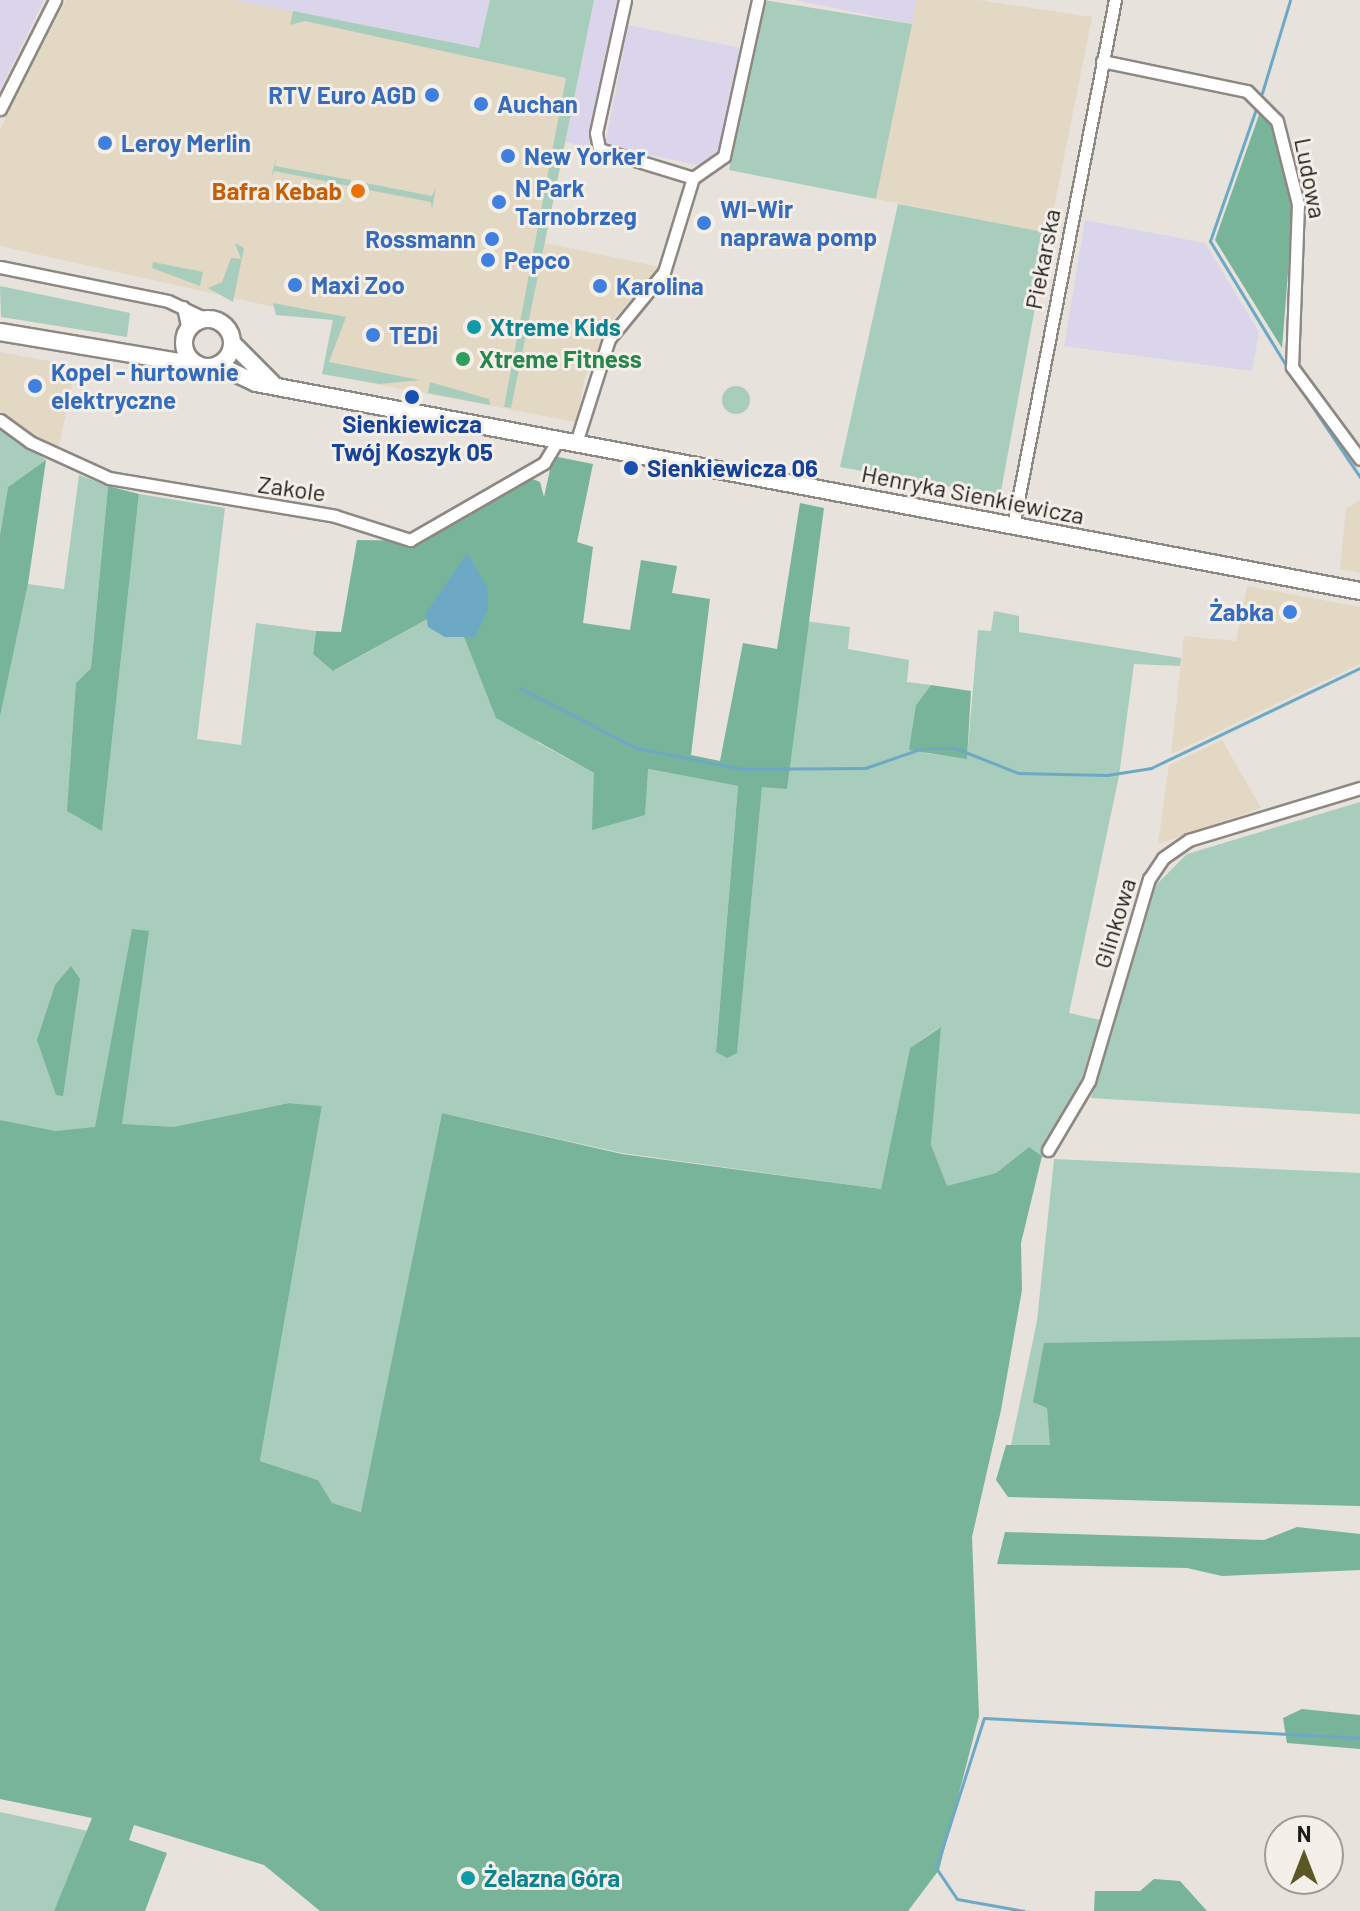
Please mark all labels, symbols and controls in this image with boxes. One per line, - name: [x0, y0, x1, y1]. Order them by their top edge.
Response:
- place label: RTV Euro AGD: [268, 81, 416, 109]
- marker: RTV Euro AGD: [423, 86, 441, 104]
- place label: Auchan: [497, 90, 578, 118]
- marker: Auchan: [472, 95, 490, 113]
- place label: Leroy Merlin: [121, 129, 251, 157]
- marker: Leroy Merlin: [96, 134, 114, 152]
- street label: Ludowa: [1289, 135, 1333, 221]
- place label: New Yorker: [524, 142, 645, 170]
- marker: New Yorker: [499, 147, 517, 165]
- place label: N Park Tarnobrzeg: [515, 174, 637, 230]
- place label: Bafra Kebab: [212, 177, 342, 205]
- marker: Bafra Kebab: [349, 182, 367, 200]
- marker: N Park Tarnobrzeg: [490, 193, 508, 211]
- place label: Wl-Wir naprawa pomp: [720, 195, 877, 251]
- street label: Piekarska: [1018, 206, 1066, 312]
- marker: Wl-Wir naprawa pomp: [695, 214, 713, 232]
- place label: Rossmann: [365, 225, 476, 253]
- marker: Rossmann: [483, 230, 501, 248]
- place label: Pepco: [504, 246, 570, 274]
- marker: Pepco: [479, 251, 497, 269]
- place label: Maxi Zoo: [311, 271, 405, 299]
- place label: Karolina: [616, 272, 704, 300]
- marker: Maxi Zoo: [286, 276, 304, 294]
- marker: Karolina: [591, 277, 609, 295]
- place label: Xtreme Kids: [490, 313, 621, 341]
- marker: Xtreme Kids: [465, 318, 483, 336]
- place label: TEDi: [389, 321, 438, 349]
- marker: TEDi: [364, 326, 382, 344]
- place label: Xtreme Fitness: [479, 345, 642, 373]
- marker: Xtreme Fitness: [454, 350, 472, 368]
- place label: Kopel - hurtownie elektryczne: [51, 358, 239, 414]
- marker: Kopel - hurtownie elektryczne: [26, 377, 44, 395]
- marker: Sienkiewicza Twój Koszyk 05: [403, 388, 421, 406]
- place label: Sienkiewicza Twój Koszyk 05: [331, 410, 493, 466]
- place label: Sienkiewicza 06: [647, 454, 818, 482]
- street label: Henryka Sienkiewicza: [859, 458, 1087, 530]
- marker: Sienkiewicza 06: [622, 459, 640, 477]
- street label: Zakole: [256, 469, 328, 507]
- place label: Żabka: [1209, 598, 1274, 626]
- marker: Żabka: [1281, 603, 1299, 621]
- street label: Glinkowa: [1087, 874, 1141, 972]
- north arrow: [1264, 1815, 1344, 1895]
- text: N: [1297, 1820, 1311, 1846]
- place label: Żelazna Góra: [484, 1864, 620, 1892]
- marker: Żelazna Góra: [459, 1869, 477, 1887]

